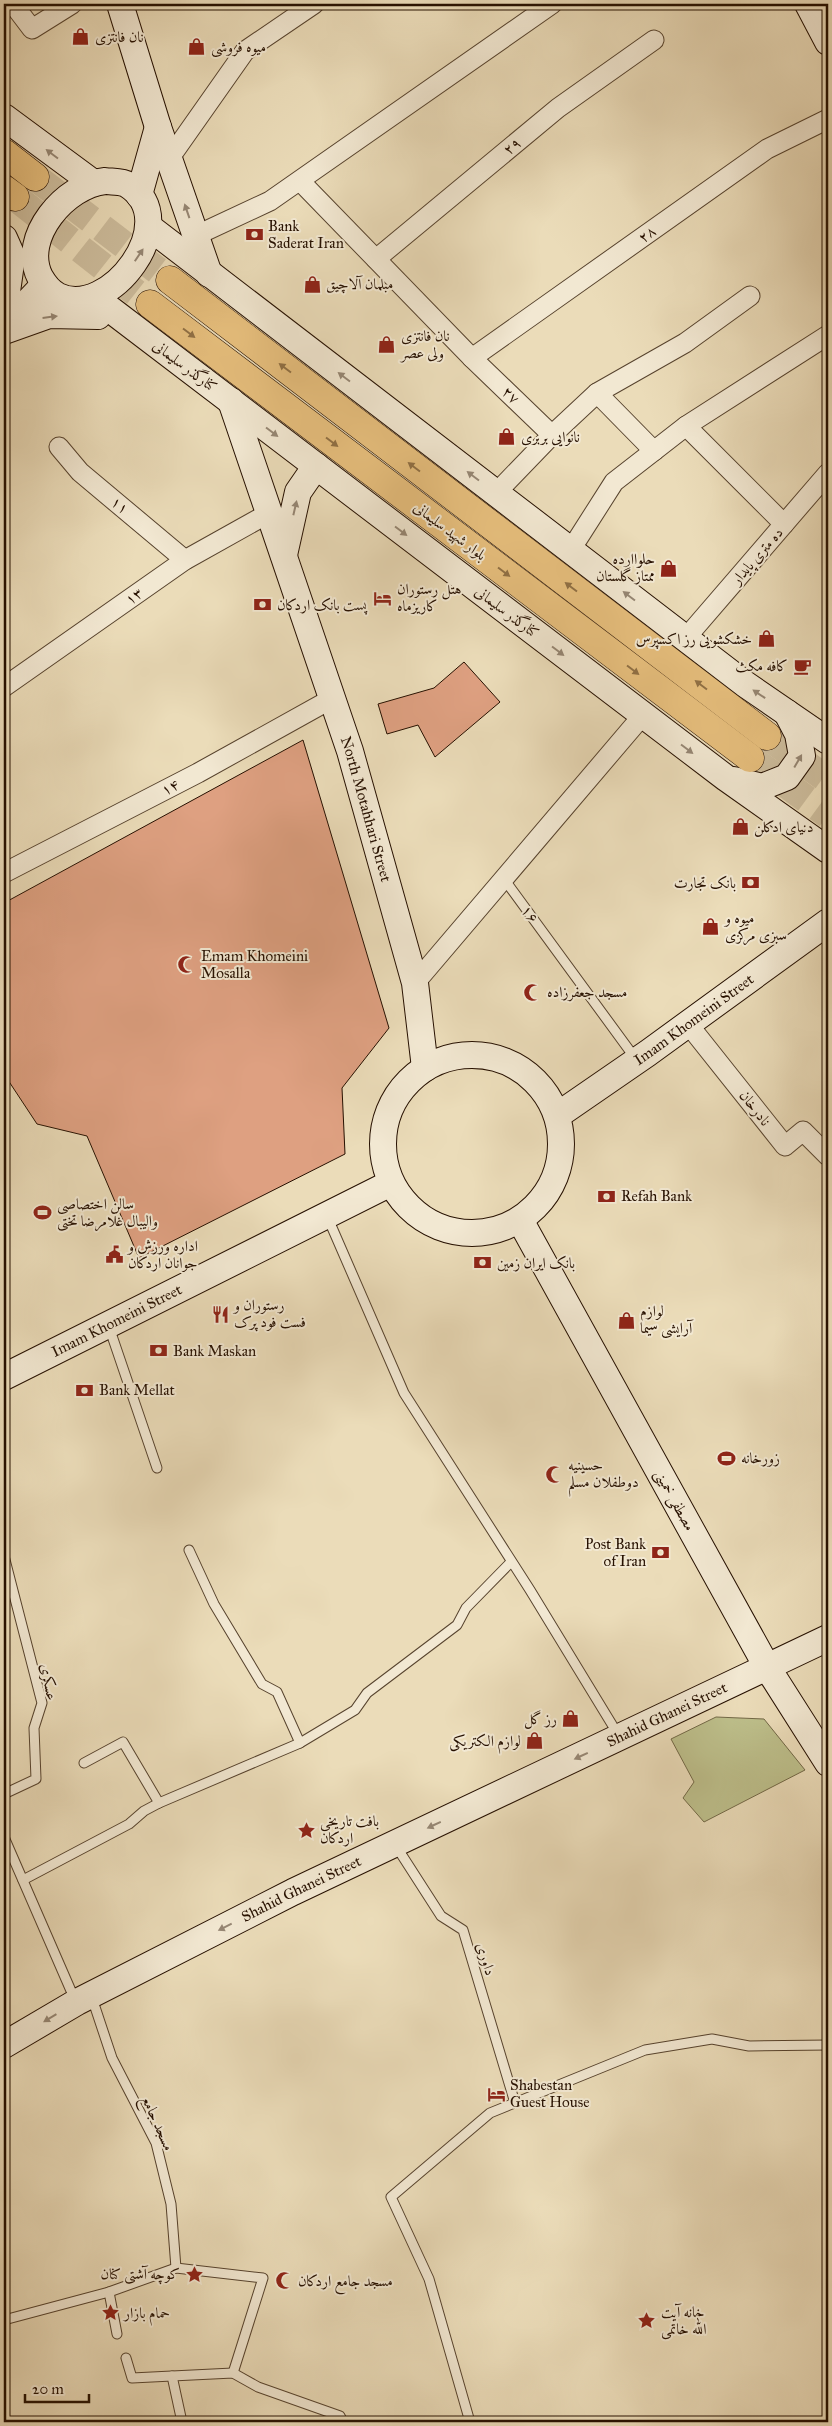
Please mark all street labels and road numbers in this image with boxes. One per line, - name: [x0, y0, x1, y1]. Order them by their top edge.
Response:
- street label: ۲۹: [500, 133, 524, 159]
- street label: ۲۸: [635, 222, 659, 246]
- street label: کنارگذر سلیمانی: [149, 335, 222, 396]
- street label: ۲۷: [498, 382, 524, 408]
- street label: ۱۱: [107, 492, 133, 518]
- street label: بلوار شهید سلیمانی: [409, 498, 490, 565]
- street label: ده متری پایدار: [726, 524, 788, 591]
- street label: کنارگذر سلیمانی: [471, 581, 544, 642]
- street label: ۱۳: [122, 584, 146, 608]
- street label: North Motahhari Street: [337, 734, 395, 885]
- street label: ۱۴: [158, 775, 182, 799]
- street label: ۱۶: [518, 902, 542, 926]
- street label: Imam Khomeini Street: [630, 970, 758, 1069]
- street label: نادرخان: [736, 1087, 775, 1129]
- street label: Imam Khomeini Street: [48, 1280, 185, 1361]
- street label: مصطفی خمینی: [649, 1466, 699, 1535]
- street label: عسکری: [36, 1662, 61, 1702]
- street label: Shahid Ghanei Street: [604, 1678, 731, 1751]
- street label: Shahid Ghanei Street: [238, 1852, 365, 1926]
- street label: داوری: [473, 1940, 499, 1978]
- street label: مسجد جامع: [133, 2093, 178, 2155]

